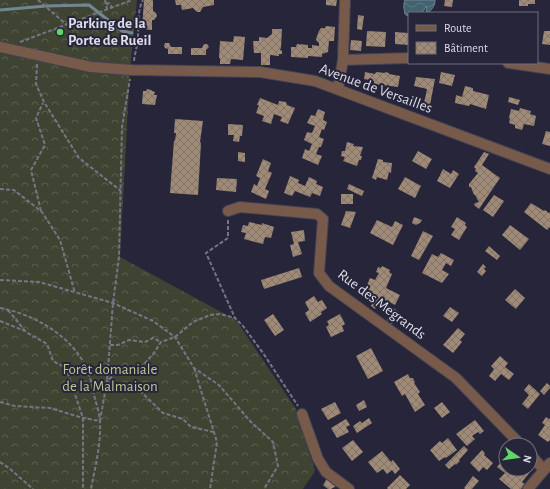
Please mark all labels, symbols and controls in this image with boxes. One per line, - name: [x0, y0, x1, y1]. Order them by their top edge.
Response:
- legend: [408, 12, 538, 64]
- place label: Parking de la Porte de Rueil: [68, 16, 151, 48]
- text: Route: [444, 22, 471, 34]
- marker: Parking de la Porte de Rueil: [55, 27, 65, 37]
- text: Bâtiment: [444, 42, 488, 54]
- street label: Avenue de Versailles: [317, 61, 434, 116]
- street label: Rue des Megrands: [335, 267, 429, 342]
- park label: Forêt domaniale de la Malmaison: [62, 362, 158, 394]
- north arrow: [498, 437, 538, 477]
- text: N: [521, 454, 533, 464]

